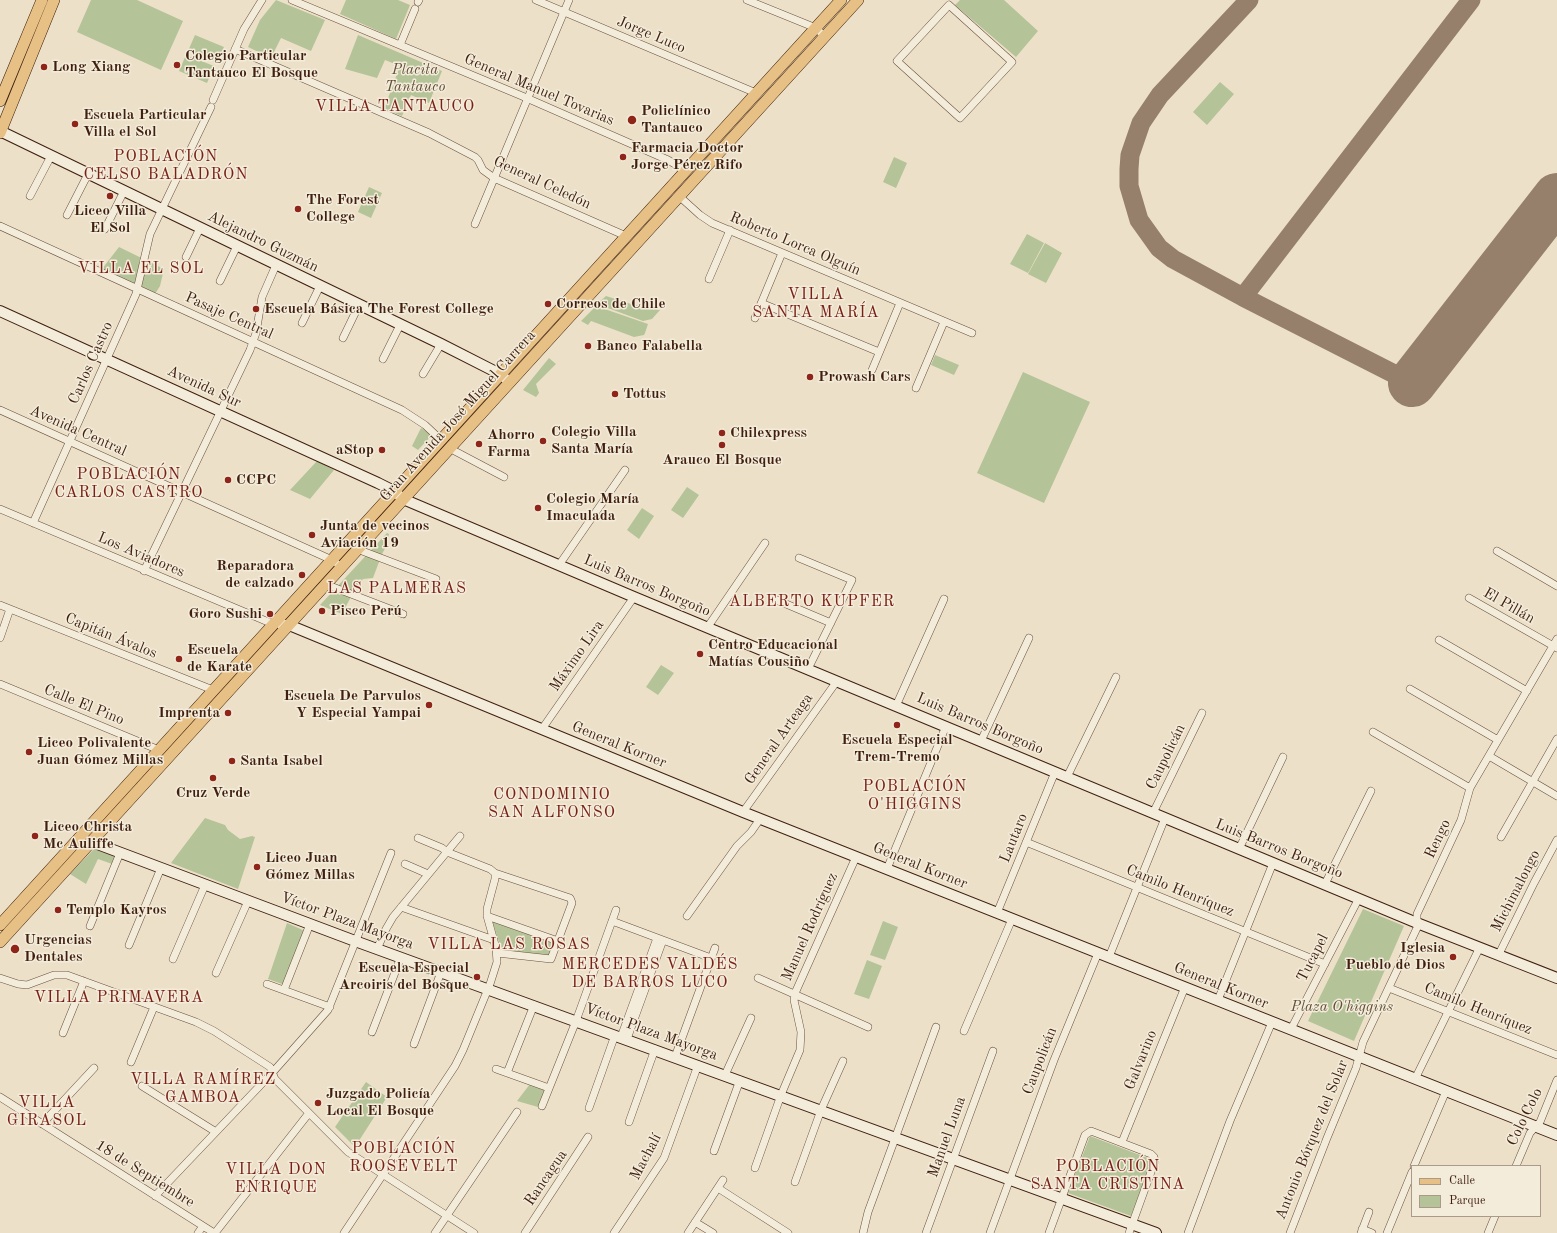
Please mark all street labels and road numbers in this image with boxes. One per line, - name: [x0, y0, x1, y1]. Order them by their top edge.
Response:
- street label: Jorge Luco: [614, 12, 688, 58]
- street label: General Manuel Tovarias: [461, 50, 617, 130]
- street label: General Celedón: [490, 152, 594, 214]
- street label: Alejandro Guzmán: [205, 207, 321, 277]
- street label: Roberto Lorca Olguín: [727, 208, 863, 280]
- street label: Pasaje Central: [182, 289, 276, 343]
- street label: Carlos Castro: [65, 319, 117, 407]
- street label: Gran Avenida José Miguel Carrera: [376, 327, 540, 505]
- street label: Avenida Sur: [164, 362, 244, 412]
- street label: Avenida Central: [27, 402, 129, 460]
- street label: Los Aviadores: [95, 529, 187, 581]
- street label: Luis Barros Borgoño: [581, 551, 713, 621]
- street label: El Pillán: [1480, 584, 1538, 628]
- street label: Capitán Ávalos: [62, 609, 160, 663]
- street label: Máximo Lira: [546, 617, 608, 695]
- street label: Calle El Pino: [41, 681, 127, 729]
- street label: Luis Barros Borgoño: [914, 689, 1046, 759]
- street label: General Arteaga: [741, 690, 817, 788]
- street label: General Korner: [569, 718, 669, 772]
- street label: Caupolicán: [1142, 721, 1190, 793]
- street label: Lautaro: [996, 811, 1032, 865]
- street label: Luis Barros Borgoño: [1213, 815, 1345, 883]
- street label: Rengo: [1421, 816, 1455, 862]
- street label: General Korner: [870, 839, 970, 893]
- street label: Michimalongo: [1488, 847, 1544, 935]
- street label: Camilo Henríquez: [1123, 861, 1237, 921]
- street label: Manuel Rodríguez: [778, 870, 842, 984]
- street label: Víctor Plaza Mayorga: [278, 889, 416, 953]
- street label: Tucapel: [1293, 931, 1333, 985]
- street label: General Korner: [1171, 959, 1271, 1013]
- street label: Camilo Henríquez: [1421, 979, 1535, 1039]
- street label: Víctor Plaza Mayorga: [582, 1000, 720, 1064]
- street label: Caupolicán: [1019, 1025, 1061, 1097]
- street label: Galvarino: [1121, 1027, 1161, 1093]
- street label: Antonio Bórquez del Solar: [1272, 1058, 1352, 1222]
- street label: Colo Colo: [1503, 1085, 1547, 1149]
- street label: Manuel Luna: [924, 1094, 970, 1180]
- street label: Machalí: [626, 1131, 666, 1183]
- street label: 18 de Septiembre: [92, 1136, 198, 1212]
- street label: Rancagua: [521, 1147, 571, 1209]

